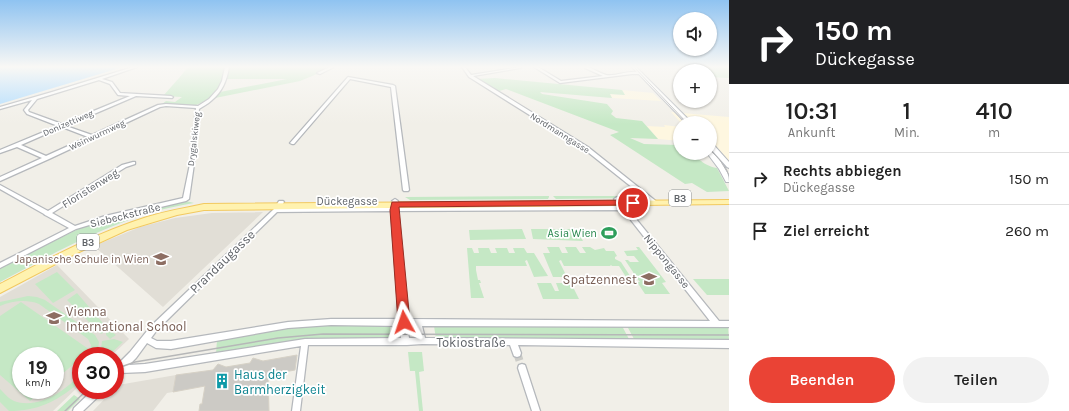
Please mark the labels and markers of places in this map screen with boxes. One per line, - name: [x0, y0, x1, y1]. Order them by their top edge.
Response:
- pin: [616, 186, 650, 220]
- sports icon: Asia Wien: [600, 224, 618, 242]
- place label: Asia Wien: [548, 227, 597, 240]
- school or university icon: Japanische Schule in Wien: [152, 250, 170, 268]
- place label: Japanische Schule in Wien: [15, 253, 149, 266]
- school or university icon: Spatzennest: [640, 270, 658, 288]
- place label: Spatzennest: [563, 272, 637, 287]
- place label: Vienna International School: [66, 304, 187, 334]
- school or university icon: Vienna International School: [45, 309, 63, 327]
- place label: Haus der Barmherzigkeit: [234, 367, 326, 397]
- building icon: Haus der Barmherzigkeit: [213, 372, 231, 390]

